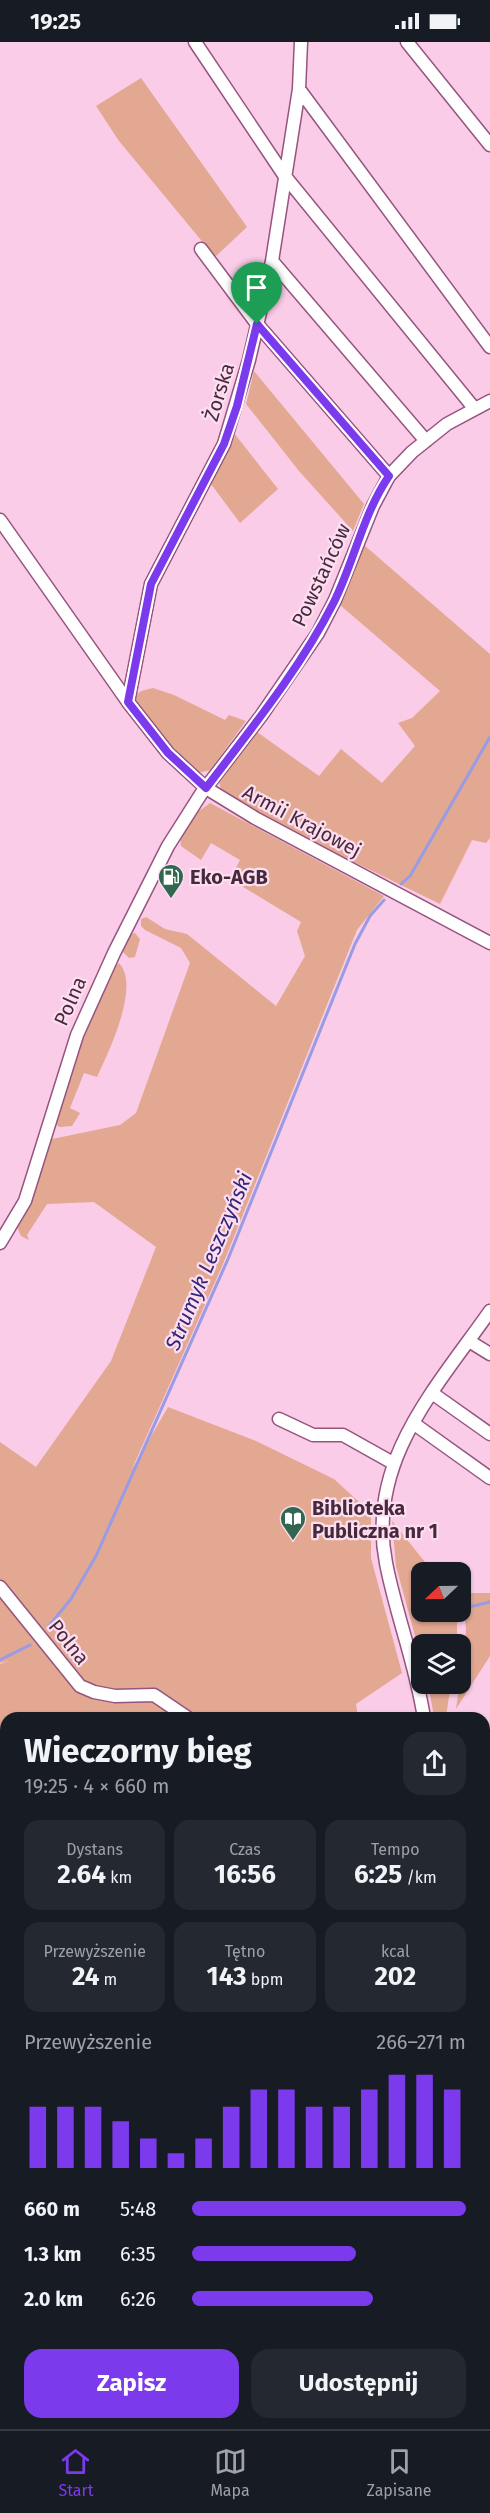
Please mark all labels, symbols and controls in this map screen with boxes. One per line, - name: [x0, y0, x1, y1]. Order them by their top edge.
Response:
- text: 19:25: [30, 8, 81, 35]
- pin: [231, 262, 282, 324]
- icon: arrive: [240, 271, 273, 304]
- street label: Żorska: [199, 360, 239, 424]
- street label: Powstańców: [287, 520, 355, 630]
- street label: Armii Krajowej: [239, 780, 365, 862]
- fuel station icon: Eko-AGB: [156, 862, 186, 900]
- place label: Eko-AGB: [190, 865, 268, 889]
- street label: Polna: [49, 973, 91, 1029]
- water label: Strumyk Leszczyński: [159, 1168, 258, 1355]
- place label: Biblioteka Publiczna nr 1: [312, 1496, 438, 1543]
- library icon: Biblioteka Publiczna nr 1: [278, 1504, 308, 1542]
- north arrow: [411, 1562, 471, 1622]
- map controls: [411, 1562, 471, 1694]
- street label: Polna: [44, 1615, 94, 1669]
- button: layers: [411, 1634, 471, 1694]
- text: Wieczorny bieg: [24, 1731, 252, 1771]
- button: share: [403, 1732, 466, 1795]
- text: 19:25 · 4 × 660 m: [24, 1774, 169, 1798]
- text: Dystans: [66, 1840, 123, 1859]
- text: Czas: [229, 1840, 261, 1859]
- text: Tempo: [371, 1840, 420, 1859]
- text: 2.64: [57, 1859, 106, 1890]
- text: 16:56: [214, 1859, 276, 1890]
- text: 6:25: [354, 1859, 402, 1890]
- text: km: [106, 1868, 132, 1887]
- text: /km: [402, 1868, 437, 1887]
- text: Przewyższenie: [43, 1942, 146, 1961]
- text: Tętno: [225, 1942, 265, 1961]
- text: kcal: [381, 1942, 410, 1961]
- text: 24: [72, 1961, 99, 1992]
- text: 143: [207, 1961, 246, 1992]
- text: 202: [374, 1961, 416, 1992]
- text: m: [99, 1970, 117, 1989]
- text: bpm: [246, 1970, 283, 1989]
- text: Przewyższenie: [24, 2030, 152, 2054]
- text: 266–271 m: [376, 2030, 466, 2054]
- text: 660 m: [24, 2197, 80, 2221]
- text: 5:48: [120, 2197, 156, 2221]
- text: 1.3 km: [24, 2242, 81, 2266]
- text: 6:35: [120, 2242, 156, 2266]
- text: 2.0 km: [24, 2287, 83, 2311]
- text: 6:26: [120, 2287, 156, 2311]
- button: Zapisz: [24, 2349, 239, 2418]
- button: Udostępnij: [251, 2349, 466, 2418]
- tab: Start: [58, 2445, 94, 2500]
- tab: Mapa: [210, 2445, 250, 2500]
- tab: Zapisane: [367, 2445, 432, 2500]

